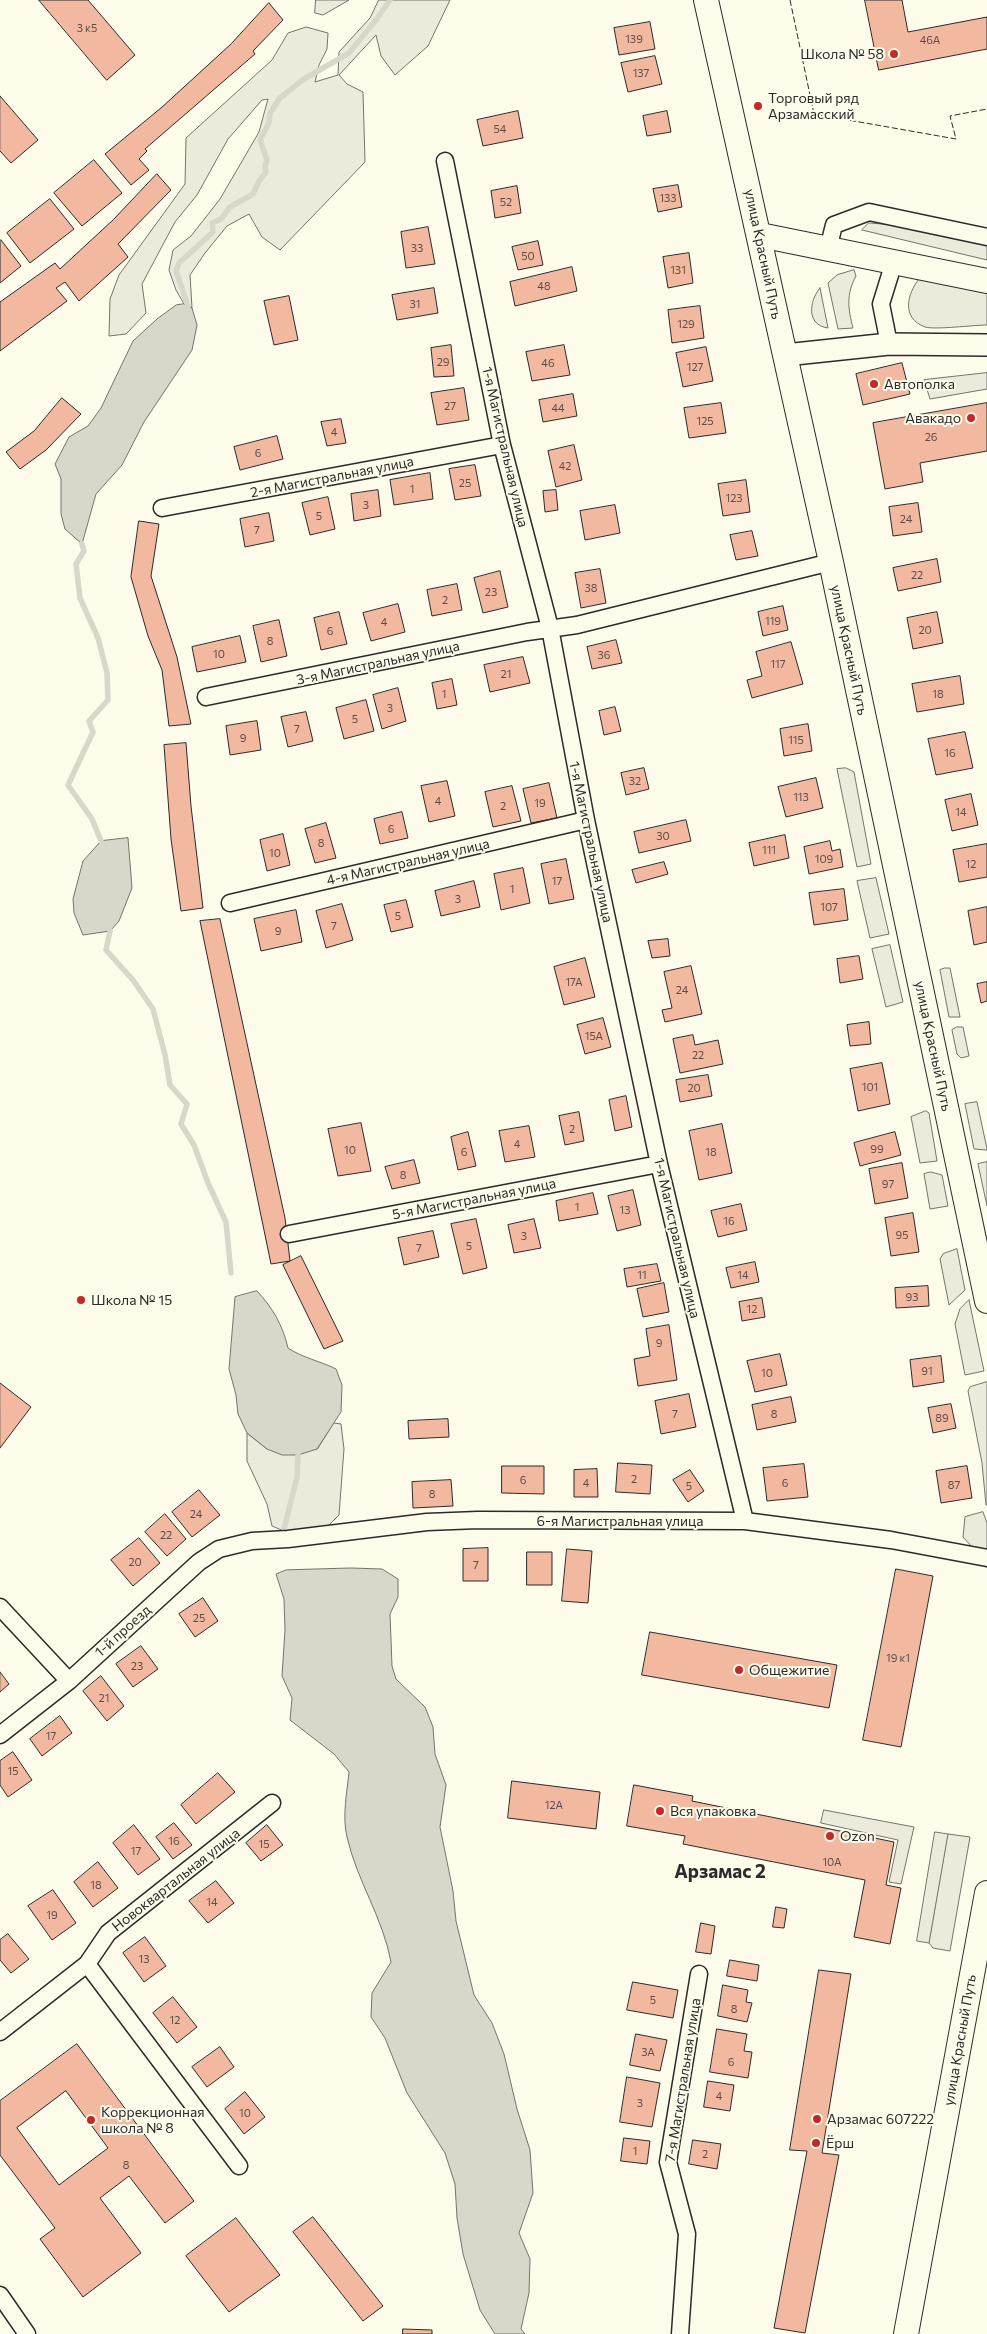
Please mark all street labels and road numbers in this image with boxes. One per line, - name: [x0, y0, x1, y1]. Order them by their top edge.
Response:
- street label: улица Красный Путь: [741, 187, 785, 321]
- street label: 1-я Магистральная улица: [478, 365, 532, 529]
- street label: 2-я Магистральная улица: [249, 453, 415, 501]
- street label: улица Красный Путь: [827, 583, 871, 717]
- street label: 3-я Магистральная улица: [295, 637, 461, 689]
- street label: 1-я Магистральная улица: [566, 760, 616, 924]
- street label: 4-я Магистральная улица: [325, 835, 491, 889]
- street label: улица Красный Путь: [911, 979, 955, 1113]
- street label: 1-я Магистральная улица: [650, 1156, 704, 1320]
- street label: 5-я Магистральная улица: [391, 1175, 557, 1223]
- street label: 6-я Магистральная улица: [537, 1513, 703, 1529]
- street label: 1-й проезд: [92, 1602, 154, 1660]
- street label: Новоквартальная улица: [109, 1825, 243, 1935]
- street label: улица Красный Путь: [940, 1973, 980, 2107]
- street label: 7-я Магистральная улица: [662, 1997, 704, 2163]

